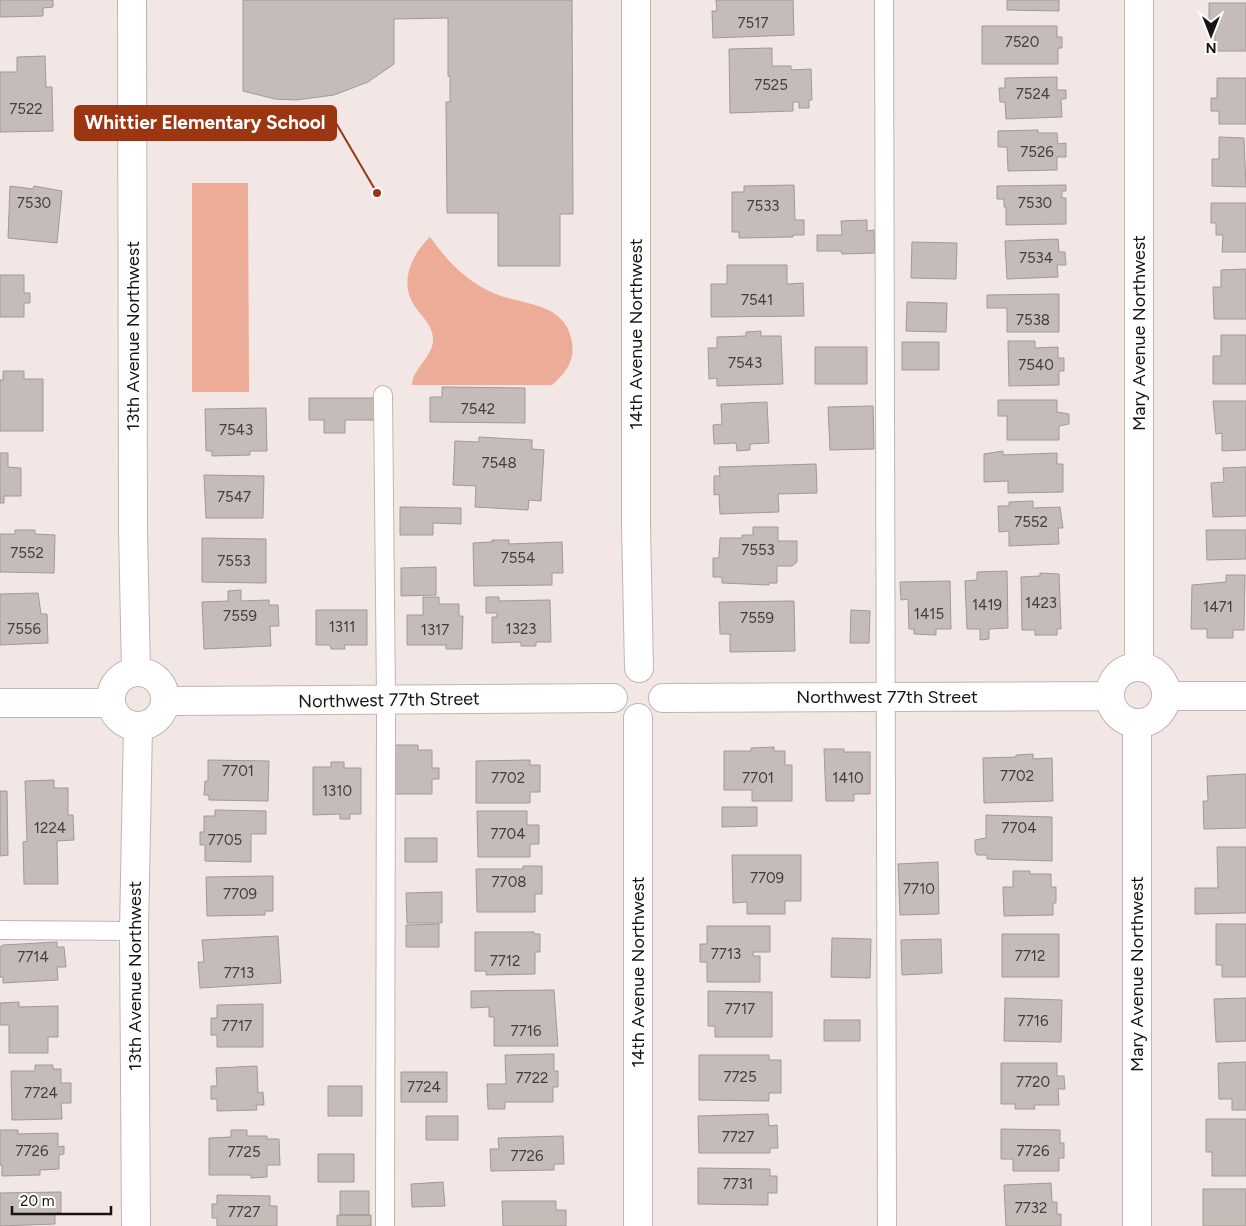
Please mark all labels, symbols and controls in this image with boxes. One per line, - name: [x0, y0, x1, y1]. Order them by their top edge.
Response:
- north arrow: [1186, 10, 1236, 60]
- house number: 7517: [738, 14, 768, 32]
- house number: 7520: [1005, 33, 1039, 51]
- text: N: [1206, 39, 1216, 56]
- house number: 7525: [754, 76, 788, 94]
- house number: 7524: [1016, 85, 1050, 103]
- house number: 7522: [9, 100, 43, 118]
- callout: Whittier Elementary School: [75, 106, 336, 140]
- text: Whittier Elementary School: [84, 111, 326, 134]
- house number: 7526: [1020, 143, 1054, 161]
- house number: 7530: [17, 194, 51, 212]
- house number: 7530: [1018, 194, 1052, 212]
- house number: 7533: [746, 197, 780, 215]
- street label: Mary Avenue Northwest: [1128, 235, 1150, 431]
- street label: 14th Avenue Northwest: [625, 238, 647, 430]
- street label: 13th Avenue Northwest: [122, 241, 144, 431]
- house number: 7534: [1019, 249, 1053, 267]
- house number: 7541: [741, 291, 773, 309]
- house number: 7538: [1016, 311, 1050, 329]
- house number: 7543: [728, 354, 762, 372]
- house number: 7540: [1018, 356, 1054, 374]
- house number: 7542: [461, 400, 495, 418]
- house number: 7543: [219, 421, 253, 439]
- house number: 7548: [481, 454, 517, 472]
- house number: 7547: [217, 488, 251, 506]
- house number: 7552: [1014, 513, 1048, 531]
- house number: 7553: [741, 541, 775, 559]
- house number: 7552: [10, 544, 44, 562]
- house number: 7554: [501, 549, 535, 567]
- house number: 7553: [217, 552, 251, 570]
- house number: 1423: [1025, 594, 1057, 612]
- house number: 1419: [972, 596, 1002, 614]
- house number: 1471: [1203, 598, 1233, 616]
- house number: 1415: [914, 605, 944, 623]
- house number: 7559: [223, 607, 257, 625]
- house number: 7559: [740, 609, 774, 627]
- house number: 1311: [329, 618, 355, 636]
- house number: 7556: [7, 620, 41, 638]
- house number: 1323: [506, 620, 536, 638]
- house number: 1317: [421, 621, 449, 639]
- street label: Northwest 77th Street: [796, 686, 978, 708]
- street label: Northwest 77th Street: [298, 687, 480, 713]
- house number: 7701: [222, 762, 254, 780]
- house number: 7702: [1000, 767, 1034, 785]
- house number: 7702: [491, 769, 525, 787]
- house number: 7701: [742, 769, 774, 787]
- house number: 1410: [832, 769, 864, 787]
- house number: 1310: [322, 782, 352, 800]
- house number: 1224: [34, 819, 66, 837]
- house number: 7704: [1001, 819, 1037, 837]
- house number: 7704: [490, 825, 526, 843]
- house number: 7705: [208, 831, 242, 849]
- house number: 7709: [750, 869, 784, 887]
- house number: 7708: [492, 873, 526, 891]
- street label: 14th Avenue Northwest: [627, 876, 649, 1068]
- street label: Mary Avenue Northwest: [1126, 876, 1148, 1072]
- house number: 7710: [903, 880, 935, 898]
- street label: 13th Avenue Northwest: [124, 881, 146, 1071]
- house number: 7709: [223, 885, 257, 903]
- house number: 7713: [711, 945, 741, 963]
- house number: 7712: [1015, 947, 1045, 965]
- house number: 7714: [17, 948, 49, 966]
- house number: 7712: [490, 952, 520, 970]
- house number: 7713: [224, 964, 254, 982]
- house number: 7717: [725, 1000, 755, 1018]
- house number: 7716: [1018, 1012, 1049, 1030]
- house number: 7717: [222, 1017, 252, 1035]
- house number: 7716: [511, 1022, 542, 1040]
- house number: 7725: [723, 1068, 757, 1086]
- house number: 7722: [516, 1069, 548, 1087]
- house number: 7720: [1016, 1073, 1050, 1091]
- house number: 7724: [407, 1078, 441, 1096]
- house number: 7724: [24, 1084, 58, 1102]
- house number: 7727: [722, 1128, 754, 1146]
- house number: 7726: [16, 1142, 49, 1160]
- house number: 7726: [1017, 1142, 1050, 1160]
- house number: 7725: [227, 1143, 261, 1161]
- house number: 7726: [511, 1147, 544, 1165]
- house number: 7731: [723, 1175, 753, 1193]
- scale bar: [12, 1184, 111, 1216]
- text: 20 m: [20, 1192, 54, 1210]
- house number: 7732: [1015, 1199, 1047, 1217]
- house number: 7727: [228, 1203, 260, 1221]

